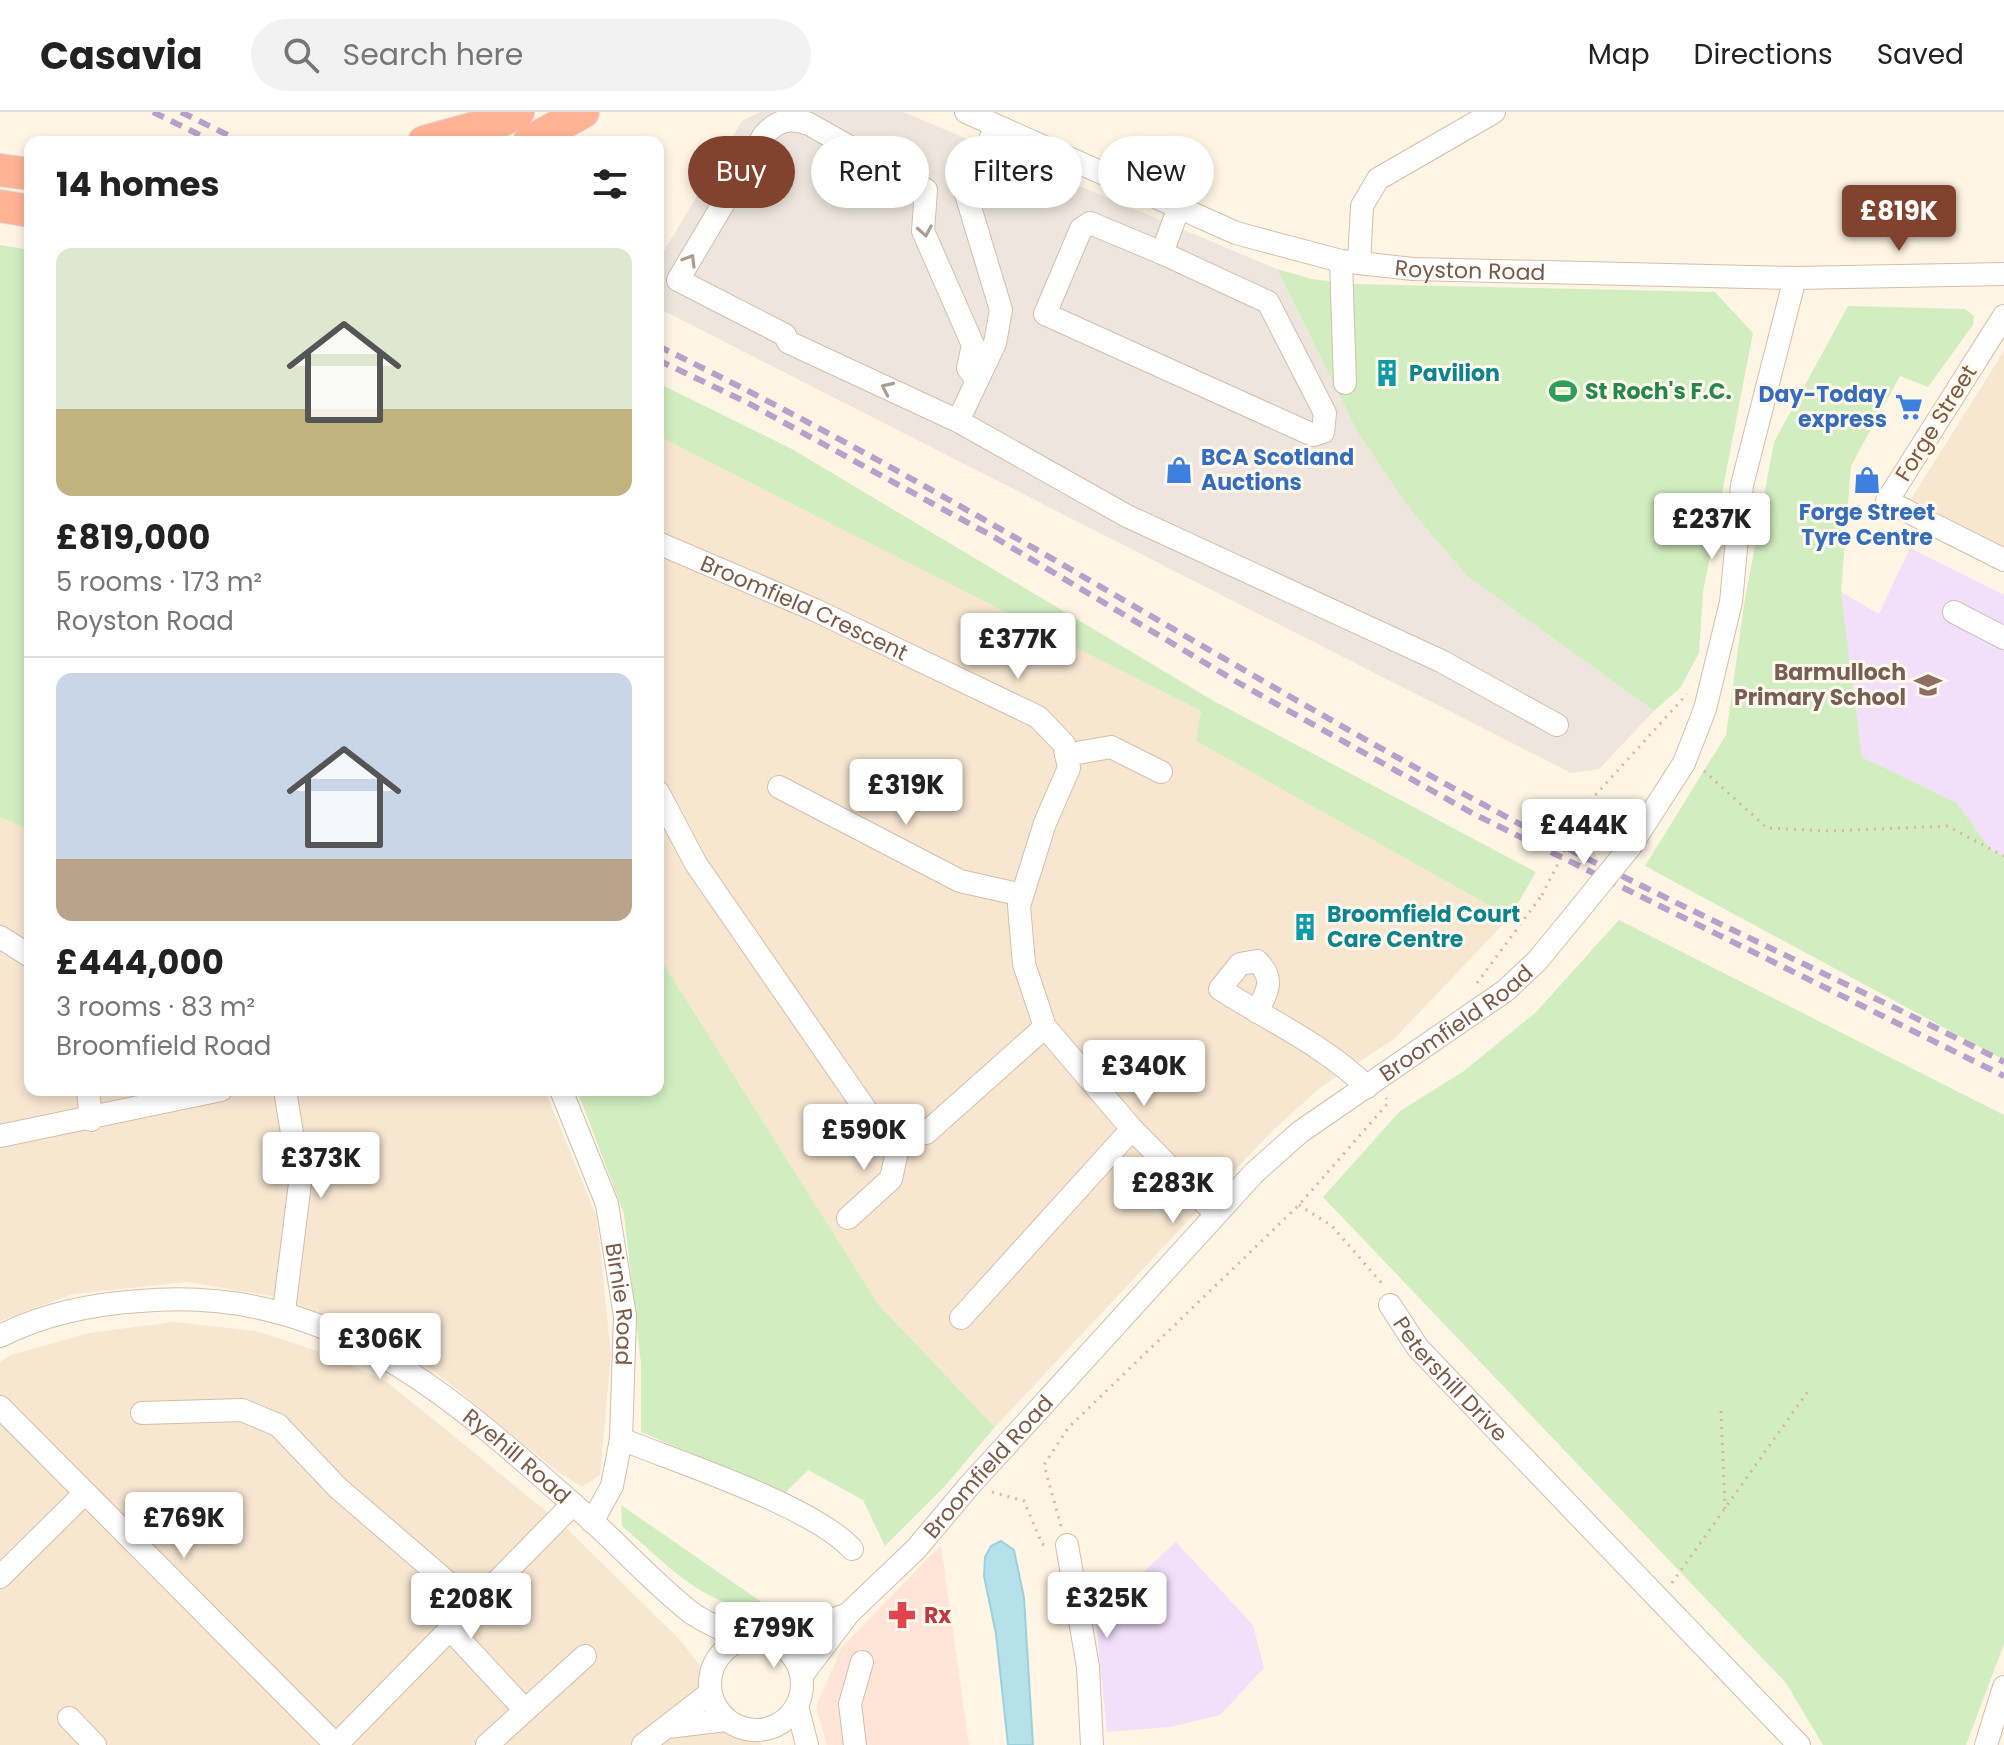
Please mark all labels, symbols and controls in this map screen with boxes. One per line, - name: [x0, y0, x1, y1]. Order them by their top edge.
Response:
- search box: [251, 19, 811, 91]
- text: Casavia: [40, 29, 203, 82]
- icon: search: [279, 33, 323, 77]
- text: Search here: [343, 33, 523, 76]
- text: Map: [1588, 35, 1650, 74]
- text: Directions: [1694, 35, 1833, 74]
- text: Saved: [1877, 35, 1964, 74]
- chip: Buy: [688, 136, 795, 208]
- chip: Rent: [811, 136, 929, 208]
- chip: Filters: [945, 136, 1082, 208]
- chip: New: [1098, 136, 1214, 208]
- text: 14 homes: [56, 160, 220, 208]
- icon: filters: [588, 162, 632, 206]
- pin: £819K: [1843, 185, 1955, 253]
- text: £819K: [1860, 193, 1938, 229]
- one-way arrow: [916, 224, 933, 237]
- street label: Royston Road: [1393, 252, 1546, 288]
- one-way arrow: [680, 254, 696, 269]
- icon: home: [272, 300, 416, 444]
- building icon: Pavilion: [1372, 358, 1402, 388]
- place label: Pavilion: [1409, 358, 1500, 389]
- street label: Forge Street: [1888, 359, 1984, 487]
- sports icon: St Roch's F.C.: [1548, 376, 1578, 406]
- place label: St Roch's F.C.: [1585, 376, 1732, 407]
- place label: Day-Today express: [1759, 379, 1887, 435]
- one-way arrow: [881, 382, 896, 398]
- supermarket icon: Day-Today express: [1894, 392, 1924, 422]
- place label: BCA Scotland Auctions: [1201, 442, 1354, 498]
- shop icon: BCA Scotland Auctions: [1164, 455, 1194, 485]
- shop icon: Forge Street Tyre Centre: [1852, 465, 1882, 495]
- pin: £237K: [1656, 493, 1768, 561]
- place label: Forge Street Tyre Centre: [1799, 497, 1935, 553]
- text: £237K: [1672, 501, 1752, 537]
- text: £819,000: [56, 513, 211, 561]
- street label: Broomfield Crescent: [696, 547, 913, 668]
- text: 5 rooms · 173 m²: [56, 564, 262, 600]
- text: Royston Road: [56, 603, 234, 639]
- pin: £377K: [962, 613, 1074, 681]
- text: £377K: [979, 621, 1057, 657]
- place label: Barmulloch Primary School: [1734, 657, 1906, 713]
- school or university icon: Barmulloch Primary School: [1913, 670, 1943, 700]
- icon: home: [272, 725, 416, 869]
- pin: £319K: [850, 759, 962, 827]
- text: £319K: [868, 767, 944, 803]
- pin: £444K: [1528, 799, 1640, 867]
- text: £444K: [1540, 807, 1628, 843]
- place label: Broomfield Court Care Centre: [1327, 899, 1520, 955]
- building icon: Broomfield Court Care Centre: [1290, 912, 1320, 942]
- text: £444,000: [56, 938, 224, 986]
- street label: Broomfield Road: [1373, 957, 1539, 1089]
- text: 3 rooms · 83 m²: [56, 989, 255, 1025]
- text: Broomfield Road: [56, 1028, 271, 1064]
- pin: £340K: [1088, 1040, 1200, 1108]
- text: £340K: [1101, 1048, 1187, 1084]
- pin: £590K: [808, 1104, 920, 1172]
- text: £590K: [821, 1112, 907, 1148]
- pin: £373K: [265, 1132, 377, 1200]
- text: £373K: [281, 1140, 361, 1176]
- pin: £283K: [1117, 1157, 1229, 1225]
- text: £283K: [1132, 1165, 1214, 1201]
- street label: Birnie Road: [598, 1240, 641, 1366]
- street label: Petershill Drive: [1386, 1310, 1515, 1448]
- pin: £306K: [324, 1313, 436, 1381]
- text: £306K: [338, 1321, 422, 1357]
- street label: Broomfield Road: [916, 1388, 1060, 1545]
- street label: Ryehill Road: [457, 1401, 578, 1511]
- pin: £769K: [128, 1492, 240, 1560]
- text: £769K: [143, 1500, 225, 1536]
- pin: £325K: [1051, 1572, 1163, 1640]
- pin: £208K: [415, 1573, 527, 1641]
- text: £325K: [1066, 1580, 1148, 1616]
- text: £208K: [429, 1581, 513, 1617]
- pharmacy icon: Rx: [887, 1600, 917, 1630]
- place label: Rx: [924, 1600, 951, 1631]
- pin: £799K: [718, 1602, 830, 1670]
- text: £799K: [733, 1610, 815, 1646]

